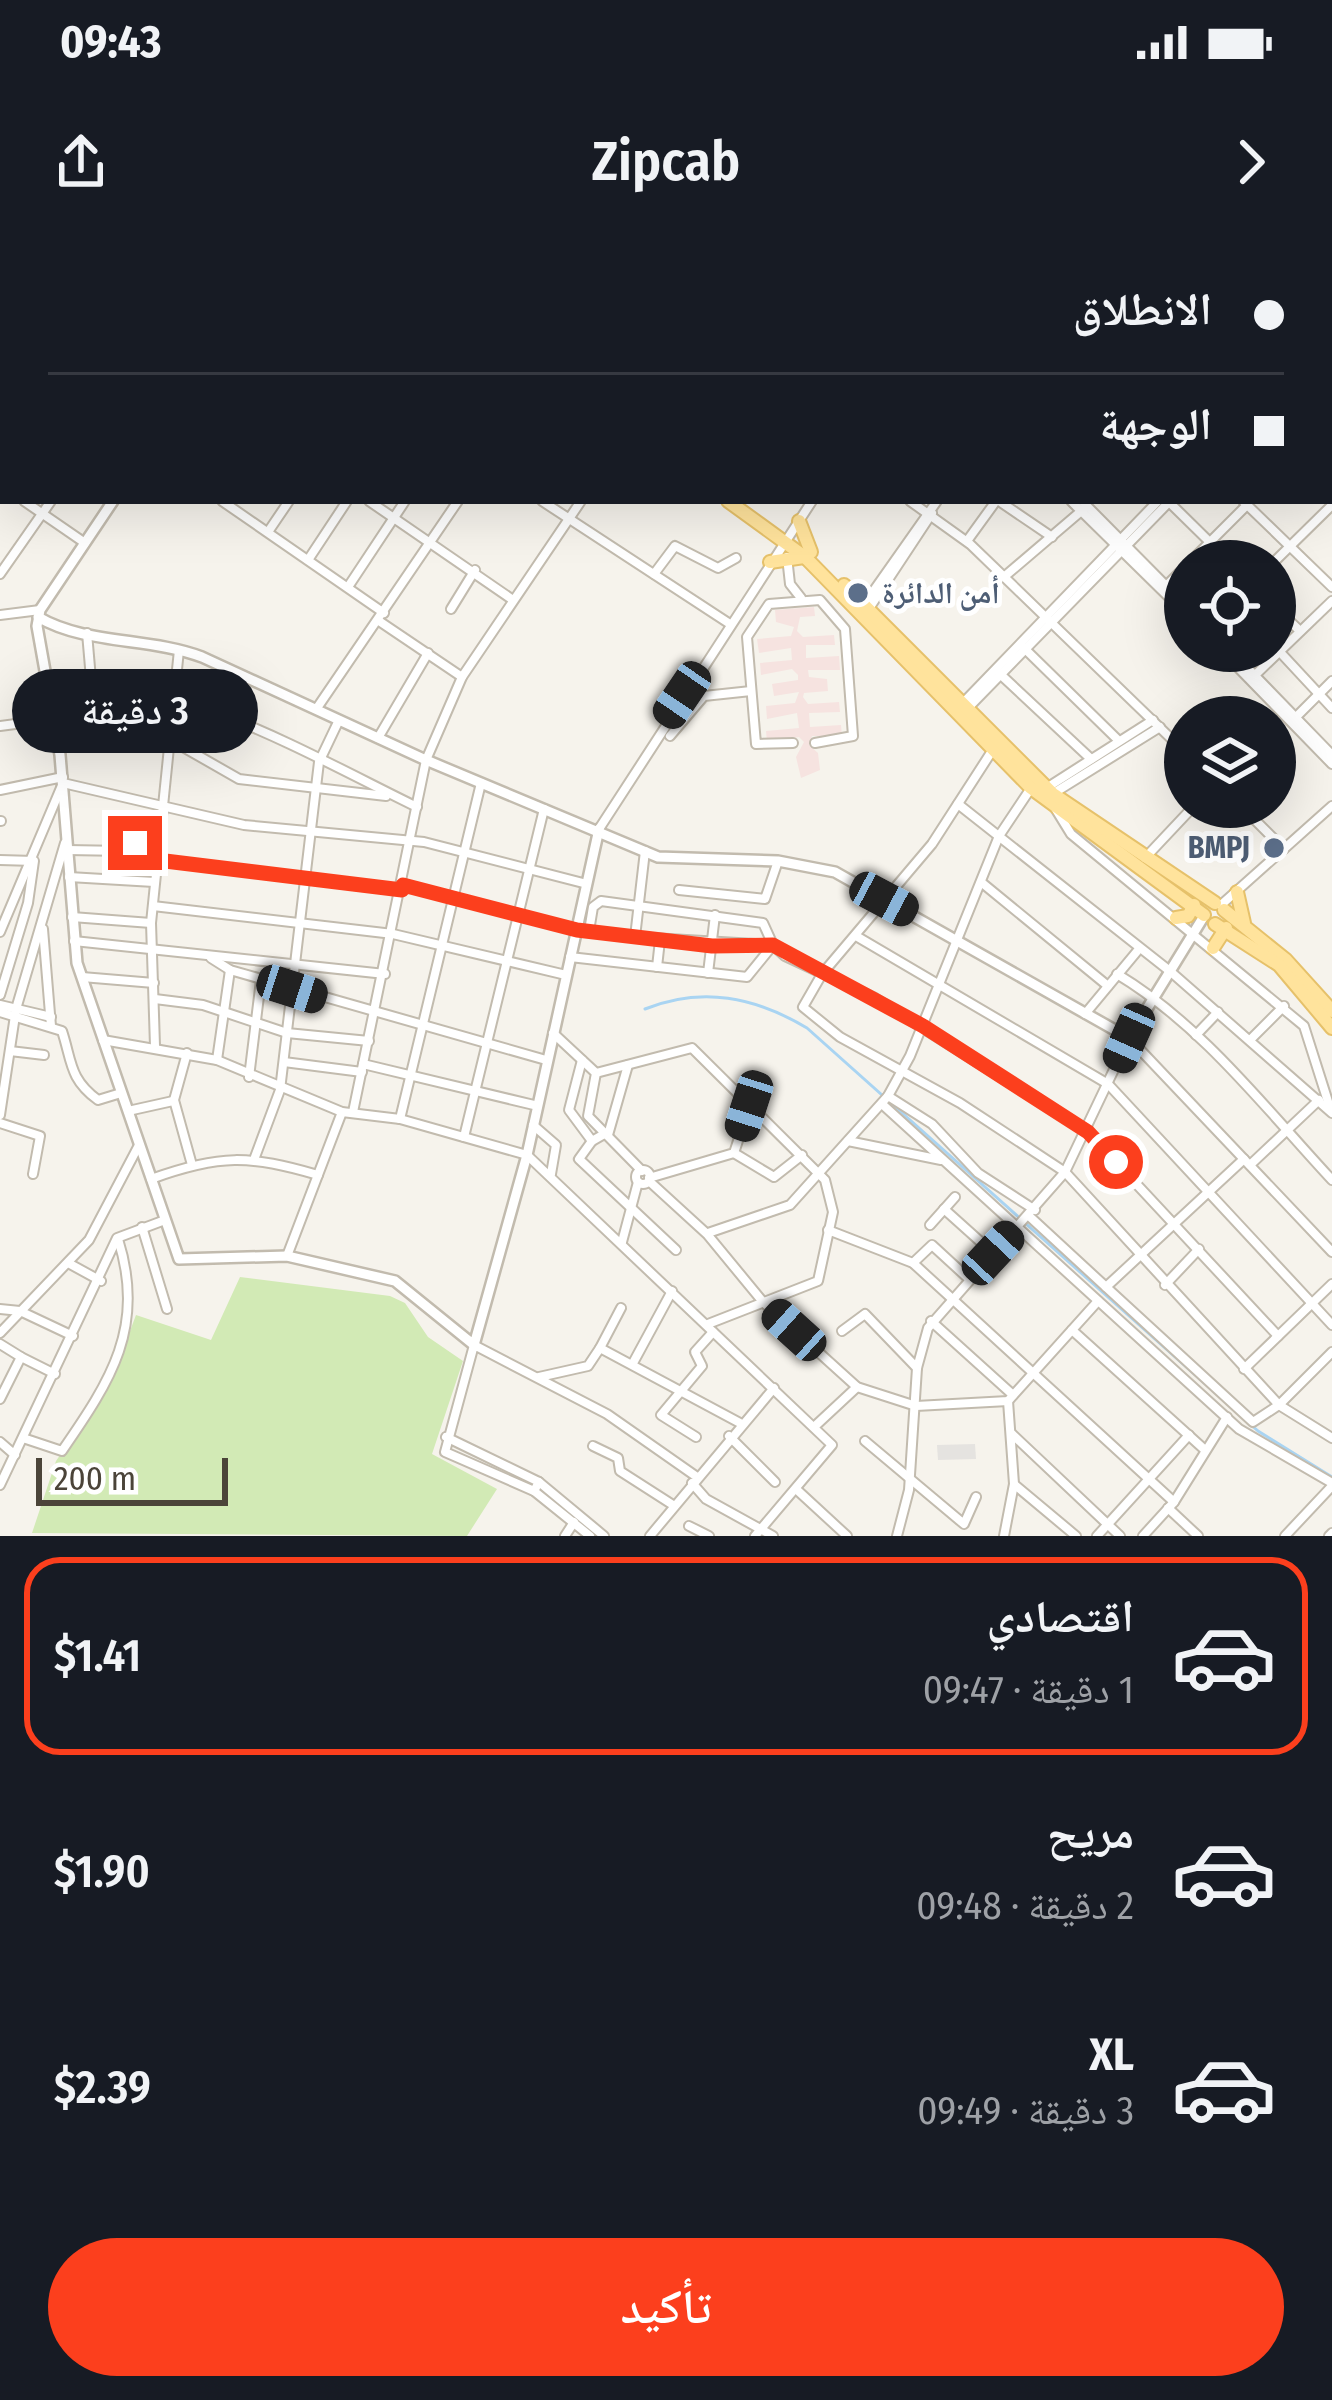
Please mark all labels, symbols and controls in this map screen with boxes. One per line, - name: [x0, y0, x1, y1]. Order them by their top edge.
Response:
- text: 09:43: [60, 15, 161, 69]
- icon: share: [48, 129, 114, 195]
- icon: forward: [1218, 129, 1284, 195]
- text: Zipcab: [592, 130, 740, 194]
- text: الانطلاق: [1073, 283, 1212, 337]
- text: الوجهة: [1099, 398, 1212, 452]
- map controls: [1164, 540, 1296, 828]
- button: locate: [1164, 540, 1296, 672]
- place label: أمن الدائرة: [882, 575, 1000, 611]
- marker: أمن الدائرة: [845, 580, 871, 606]
- car: [647, 655, 717, 735]
- callout: 3 دقيقة: [12, 669, 258, 753]
- text: 3 دقيقة: [81, 688, 189, 734]
- button: layers: [1164, 696, 1296, 828]
- route end: [108, 816, 162, 870]
- place label: BMPJ: [1188, 830, 1250, 866]
- marker: BMPJ: [1261, 835, 1287, 861]
- car: [844, 866, 924, 932]
- car: [252, 961, 332, 1017]
- car: [1098, 998, 1160, 1078]
- car: [721, 1066, 777, 1146]
- route start: [1089, 1135, 1143, 1189]
- car: [955, 1214, 1031, 1292]
- car: [755, 1293, 833, 1367]
- scale bar: [36, 1452, 228, 1505]
- text: 200 m: [54, 1459, 136, 1499]
- text: اقتصادي: [987, 1590, 1134, 1644]
- icon: car: [1170, 1602, 1278, 1710]
- text: $1.41: [54, 1629, 141, 1683]
- text: 1 دقيقة · 09:47: [923, 1667, 1134, 1713]
- text: مريح: [1047, 1806, 1134, 1860]
- icon: car: [1170, 1818, 1278, 1926]
- text: $1.90: [54, 1845, 150, 1899]
- text: 2 دقيقة · 09:48: [916, 1883, 1134, 1929]
- text: XL: [1089, 2028, 1134, 2082]
- icon: car: [1170, 2034, 1278, 2142]
- text: $2.39: [54, 2061, 151, 2115]
- text: 3 دقيقة · 09:49: [917, 2088, 1134, 2134]
- button: تأكيد: [48, 2238, 1284, 2376]

